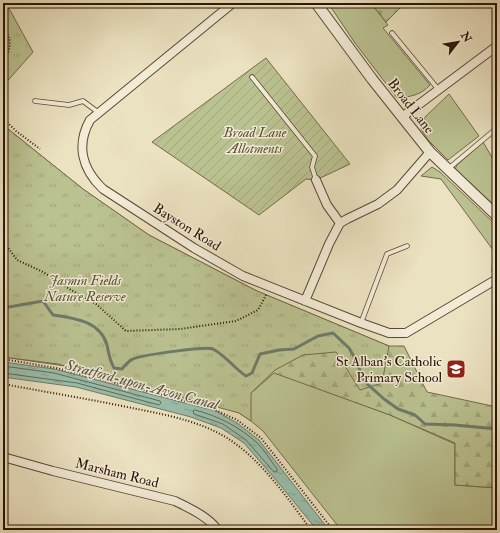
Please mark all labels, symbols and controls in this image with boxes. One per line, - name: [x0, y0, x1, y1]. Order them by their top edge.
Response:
- north arrow: [438, 22, 478, 62]
- text: N: [458, 29, 475, 46]
- street label: Broad Lane: [384, 75, 438, 137]
- park label: Broad Lane Allotments: [223, 124, 287, 157]
- street label: Bayston Road: [150, 200, 224, 255]
- park label: Jasmin Fields Nature Reserve: [43, 272, 126, 305]
- place label: St Alban's Catholic Primary School: [336, 353, 442, 387]
- water label: Stratford-upon-Avon Canal: [62, 355, 222, 415]
- school or university icon: St Alban's Catholic Primary School: [445, 358, 467, 380]
- street label: Marsham Road: [74, 454, 161, 492]

